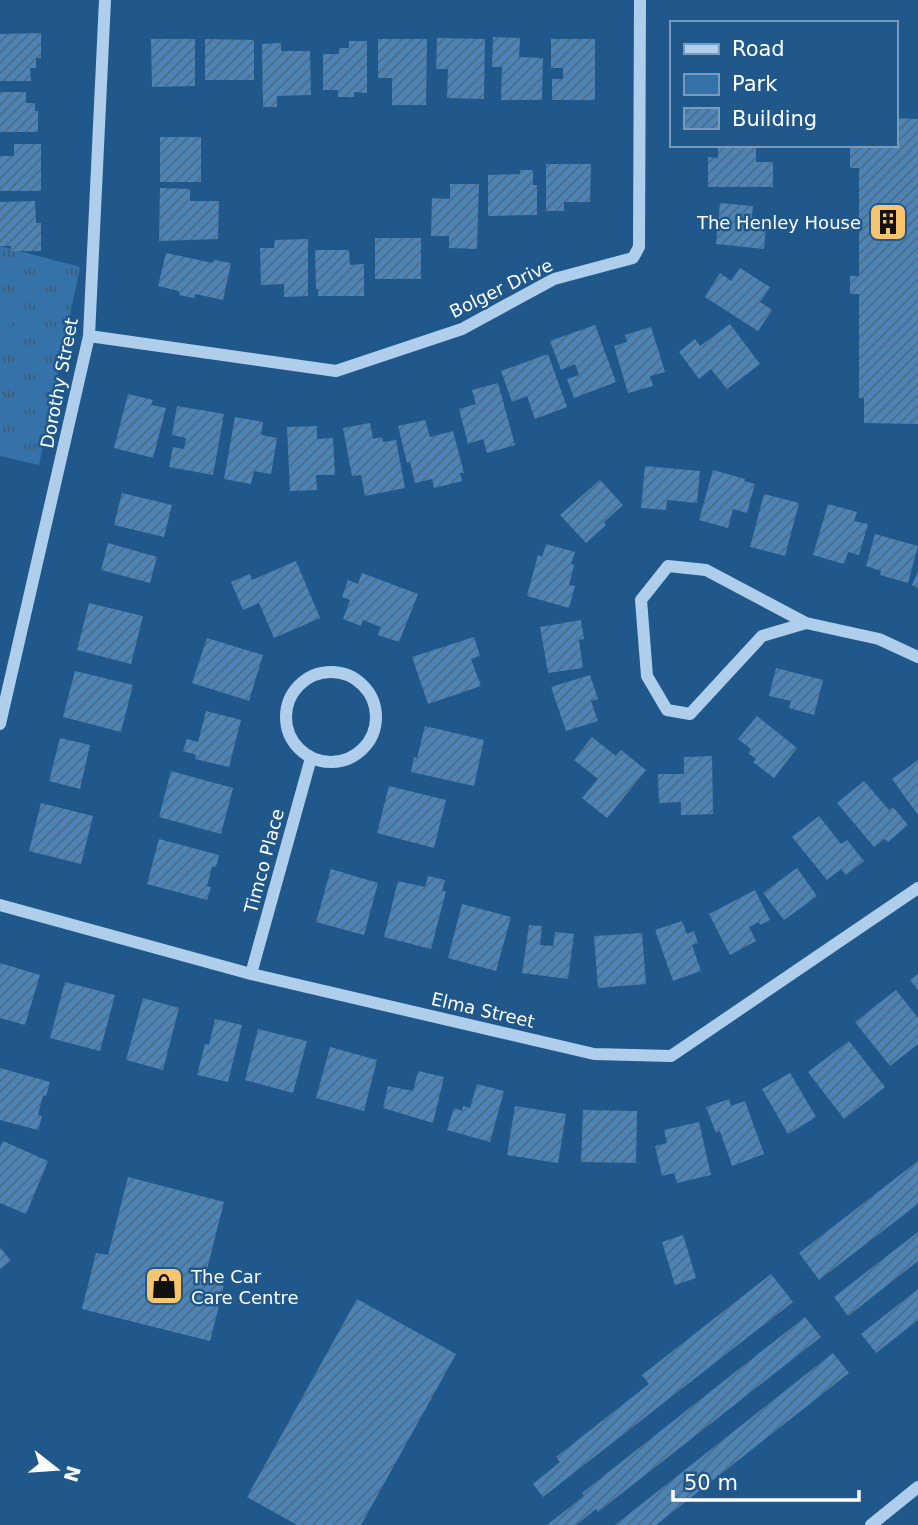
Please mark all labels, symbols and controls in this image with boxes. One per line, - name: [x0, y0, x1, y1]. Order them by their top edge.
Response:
- legend: [670, 21, 897, 147]
- text: Road: [732, 37, 785, 61]
- text: Park: [732, 72, 778, 96]
- text: Building: [732, 107, 817, 131]
- building icon: The Henley House: [867, 201, 909, 243]
- place label: The Henley House: [696, 212, 861, 233]
- street label: Bolger Drive: [446, 254, 556, 322]
- street label: Dorothy Street: [36, 316, 82, 450]
- street label: Timco Place: [240, 806, 288, 917]
- street label: Elma Street: [429, 988, 537, 1032]
- shop icon: The Car Care Centre: [143, 1265, 185, 1307]
- place label: The Car Care Centre: [190, 1266, 299, 1308]
- north arrow: [21, 1434, 91, 1504]
- scale bar: [673, 1458, 858, 1502]
- text: N: [59, 1463, 85, 1485]
- text: 50 m: [684, 1471, 738, 1495]

